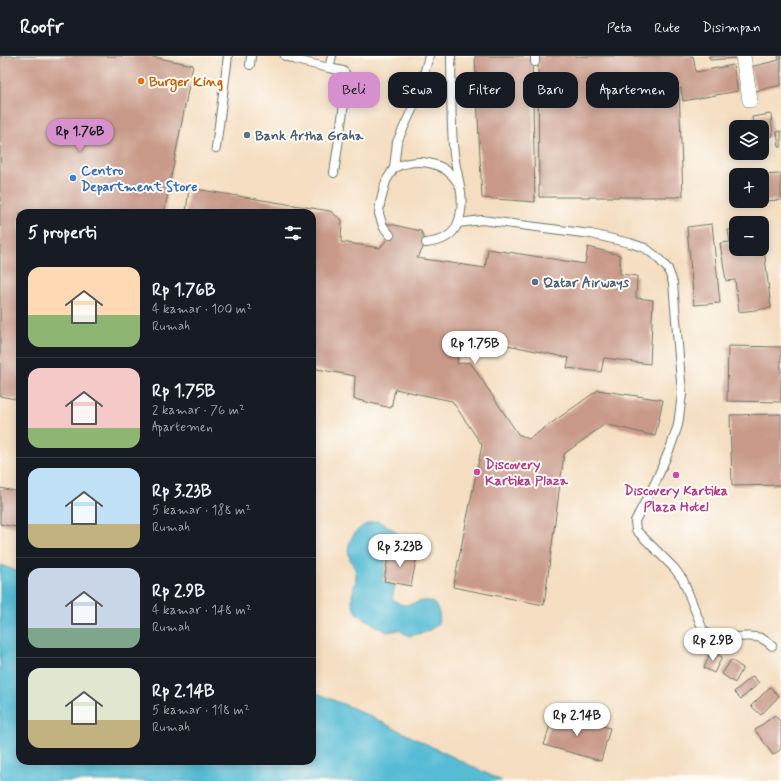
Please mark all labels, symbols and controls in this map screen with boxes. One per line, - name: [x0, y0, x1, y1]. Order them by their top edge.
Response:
- text: Roofr: [20, 15, 64, 40]
- text: Peta: [607, 19, 632, 37]
- text: Rute: [654, 19, 680, 37]
- text: Disimpan: [702, 19, 761, 37]
- chip: Beli: [328, 72, 380, 108]
- chip: Sewa: [388, 72, 447, 108]
- chip: Filter: [455, 72, 515, 108]
- chip: Baru: [523, 72, 578, 108]
- chip: Apartemen: [586, 72, 679, 108]
- place label: Burger King: [149, 73, 223, 93]
- marker: Burger King: [136, 76, 146, 86]
- pin: Rp 1.76B: [39, 119, 121, 153]
- map controls: [729, 120, 769, 256]
- button: layers: [729, 120, 769, 160]
- text: Rp 1.76B: [56, 123, 104, 140]
- place label: Bank Artha Graha: [255, 127, 364, 145]
- marker: Bank Artha Graha: [242, 130, 252, 140]
- place label: Centro Department Store: [81, 162, 198, 196]
- button: +: [729, 168, 769, 208]
- marker: Centro Department Store: [68, 173, 78, 183]
- button: −: [729, 216, 769, 256]
- text: 5 properti: [28, 222, 96, 244]
- icon: filters: [282, 222, 304, 244]
- place label: Qatar Airways: [543, 274, 630, 292]
- marker: Qatar Airways: [530, 277, 540, 287]
- text: Rp 1.76B: [152, 279, 216, 301]
- icon: home: [60, 283, 108, 331]
- text: 4 kamar · 100 m²: [152, 301, 252, 318]
- text: Rumah: [152, 318, 190, 335]
- pin: Rp 1.75B: [434, 331, 516, 365]
- text: Rp 1.75B: [451, 335, 499, 352]
- text: Rp 1.75B: [152, 380, 215, 402]
- icon: home: [60, 384, 108, 432]
- text: 2 kamar · 76 m²: [152, 402, 245, 419]
- text: Apartemen: [152, 419, 213, 436]
- place label: Discovery Kartika Plaza: [485, 456, 569, 490]
- marker: Discovery Kartika Plaza: [472, 467, 482, 477]
- marker: Discovery Kartika Plaza Hotel: [671, 470, 681, 480]
- text: Rp 3.23B: [152, 480, 211, 502]
- place label: Discovery Kartika Plaza Hotel: [624, 482, 728, 516]
- icon: home: [60, 484, 108, 532]
- text: 5 kamar · 188 m²: [152, 502, 251, 519]
- text: Rumah: [152, 519, 190, 536]
- pin: Rp 3.23B: [359, 534, 441, 568]
- text: Rp 3.23B: [377, 538, 423, 555]
- text: Rp 2.9B: [152, 580, 205, 602]
- icon: home: [60, 584, 108, 632]
- text: 4 kamar · 148 m²: [152, 602, 252, 619]
- text: Rumah: [152, 619, 190, 636]
- pin: Rp 2.9B: [676, 628, 750, 662]
- text: Rp 2.9B: [693, 632, 733, 649]
- text: Rp 2.14B: [152, 680, 215, 702]
- icon: home: [60, 684, 108, 732]
- text: 5 kamar · 118 m²: [152, 702, 250, 719]
- pin: Rp 2.14B: [536, 703, 618, 737]
- text: Rp 2.14B: [553, 707, 601, 724]
- text: Rumah: [152, 719, 190, 736]

